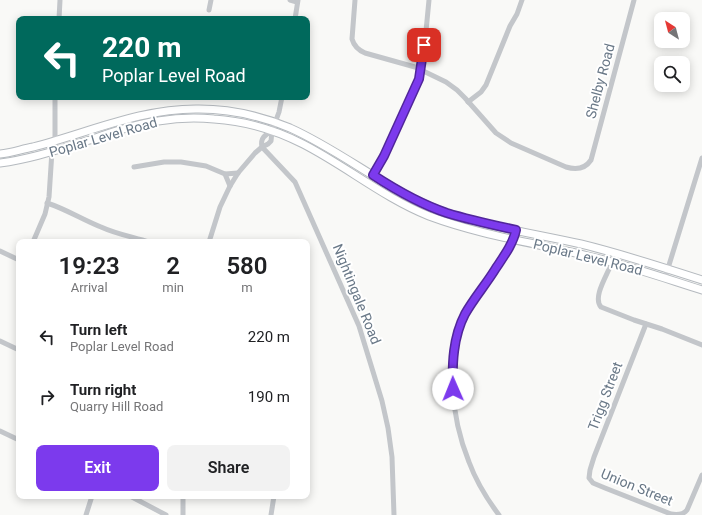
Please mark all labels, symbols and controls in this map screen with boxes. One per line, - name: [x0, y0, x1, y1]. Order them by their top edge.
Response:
- north arrow: [654, 12, 690, 48]
- map controls: [654, 12, 690, 92]
- pin: [407, 28, 441, 62]
- text: 220 m: [102, 31, 181, 64]
- icon: left: [36, 32, 88, 84]
- icon: arrive: [413, 34, 435, 56]
- street label: Shelby Road: [582, 42, 618, 120]
- button: search: [654, 56, 690, 92]
- text: Poplar Level Road: [102, 65, 246, 86]
- street label: Poplar Level Road: [47, 114, 159, 160]
- street label: Poplar Level Road: [532, 236, 644, 278]
- street label: Nightingale Road: [330, 242, 384, 346]
- text: 19:23: [58, 252, 120, 280]
- text: 2: [166, 252, 180, 280]
- text: 580: [226, 252, 268, 280]
- text: Arrival: [71, 280, 108, 295]
- text: min: [162, 280, 184, 295]
- text: m: [241, 280, 253, 295]
- text: Turn left: [70, 321, 127, 339]
- icon: left: [36, 326, 58, 348]
- text: 220 m: [248, 328, 290, 346]
- text: Poplar Level Road: [70, 339, 174, 354]
- street label: Trigg Street: [585, 359, 626, 433]
- position arrow: [432, 368, 474, 410]
- text: Turn right: [70, 381, 136, 399]
- icon: right: [36, 386, 58, 408]
- text: 190 m: [248, 388, 290, 406]
- text: Quarry Hill Road: [70, 399, 163, 414]
- button: Exit: [36, 445, 159, 491]
- button: Share: [167, 445, 290, 491]
- street label: Union Street: [599, 465, 676, 509]

